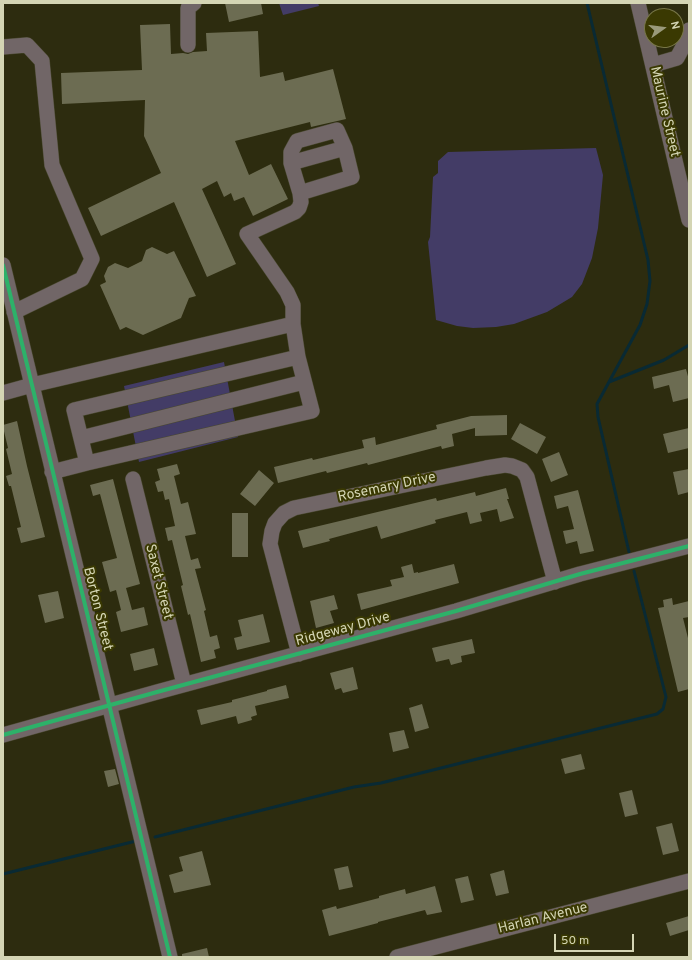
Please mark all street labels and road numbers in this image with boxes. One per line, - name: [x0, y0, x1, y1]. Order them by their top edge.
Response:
- street label: Maurine Street: [645, 65, 683, 159]
- street label: Rosemary Drive: [337, 469, 437, 507]
- street label: Saxet Street: [140, 542, 176, 622]
- street label: Borton Street: [79, 566, 115, 652]
- street label: Ridgeway Drive: [294, 609, 392, 651]
- street label: Harlan Avenue: [497, 900, 589, 938]

